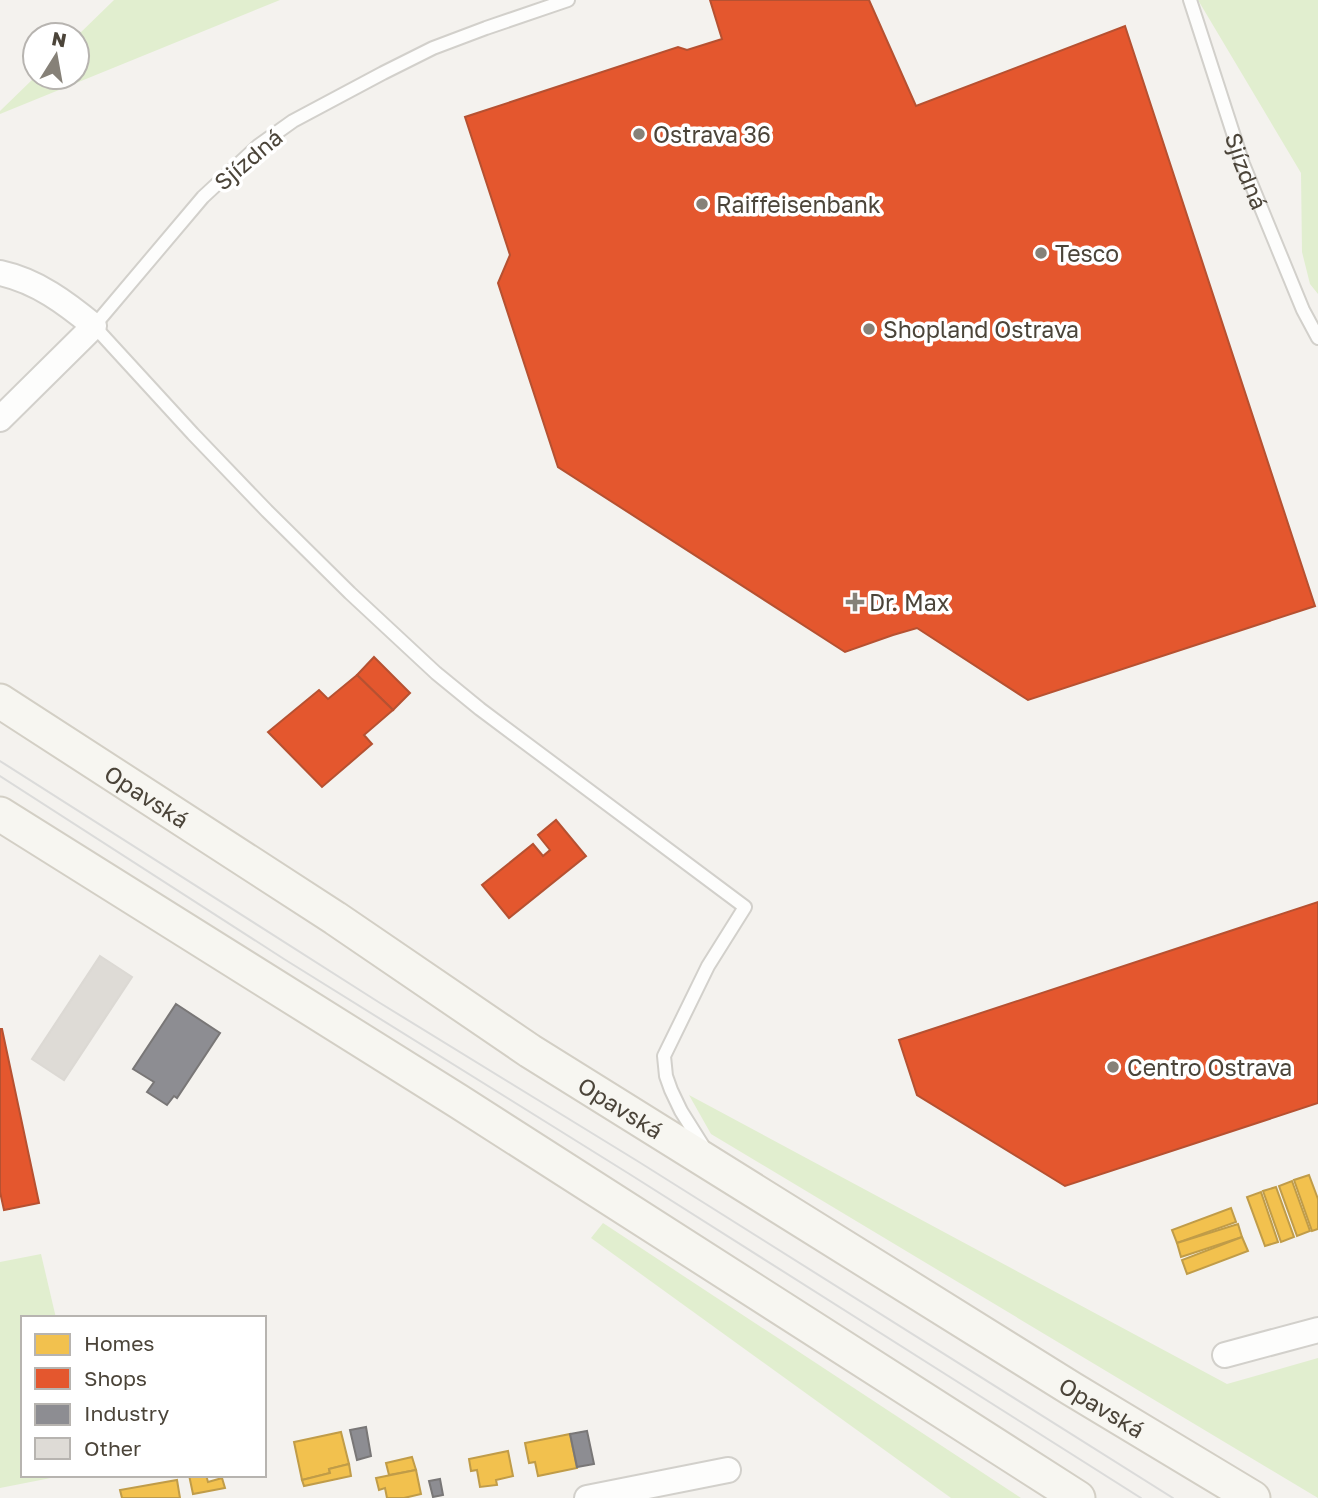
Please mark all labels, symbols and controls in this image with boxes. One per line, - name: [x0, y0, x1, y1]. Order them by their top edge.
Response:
- north arrow: [21, 21, 91, 91]
- text: N: [50, 26, 69, 51]
- place label: Ostrava 36: [653, 120, 771, 148]
- street label: Sjízdná: [208, 123, 288, 195]
- marker: Ostrava 36: [631, 126, 647, 142]
- street label: Sjízdná: [1220, 129, 1274, 213]
- place label: Raiffeisenbank: [716, 190, 881, 218]
- marker: Raiffeisenbank: [694, 196, 710, 212]
- place label: Tesco: [1055, 239, 1119, 267]
- marker: Tesco: [1033, 245, 1049, 261]
- place label: Shopland Ostrava: [883, 315, 1079, 343]
- marker: Shopland Ostrava: [861, 321, 877, 337]
- place label: Dr. Max: [869, 588, 950, 616]
- marker: Dr. Max: [847, 594, 863, 610]
- street label: Opavská: [100, 759, 194, 834]
- place label: Centro Ostrava: [1127, 1053, 1292, 1081]
- marker: Centro Ostrava: [1105, 1059, 1121, 1075]
- street label: Opavská: [573, 1071, 668, 1144]
- legend: [21, 1316, 266, 1477]
- text: Homes: [84, 1330, 154, 1356]
- text: Shops: [84, 1365, 147, 1391]
- street label: Opavská: [1054, 1371, 1150, 1443]
- text: Industry: [84, 1400, 169, 1426]
- text: Other: [84, 1435, 141, 1461]

